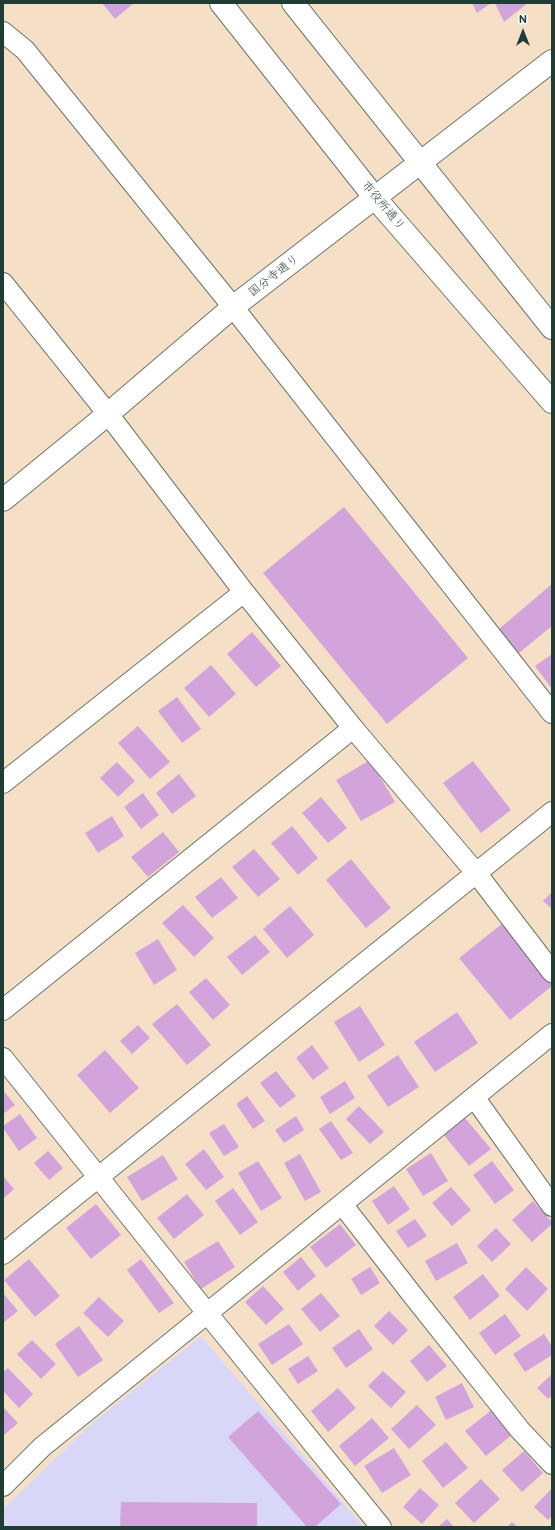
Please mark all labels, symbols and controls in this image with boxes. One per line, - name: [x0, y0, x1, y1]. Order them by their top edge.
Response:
- north arrow: [503, 12, 543, 52]
- text: N: [519, 13, 527, 26]
- street label: 市役所通り: [358, 178, 408, 234]
- street label: 国分寺通り: [246, 252, 302, 300]

